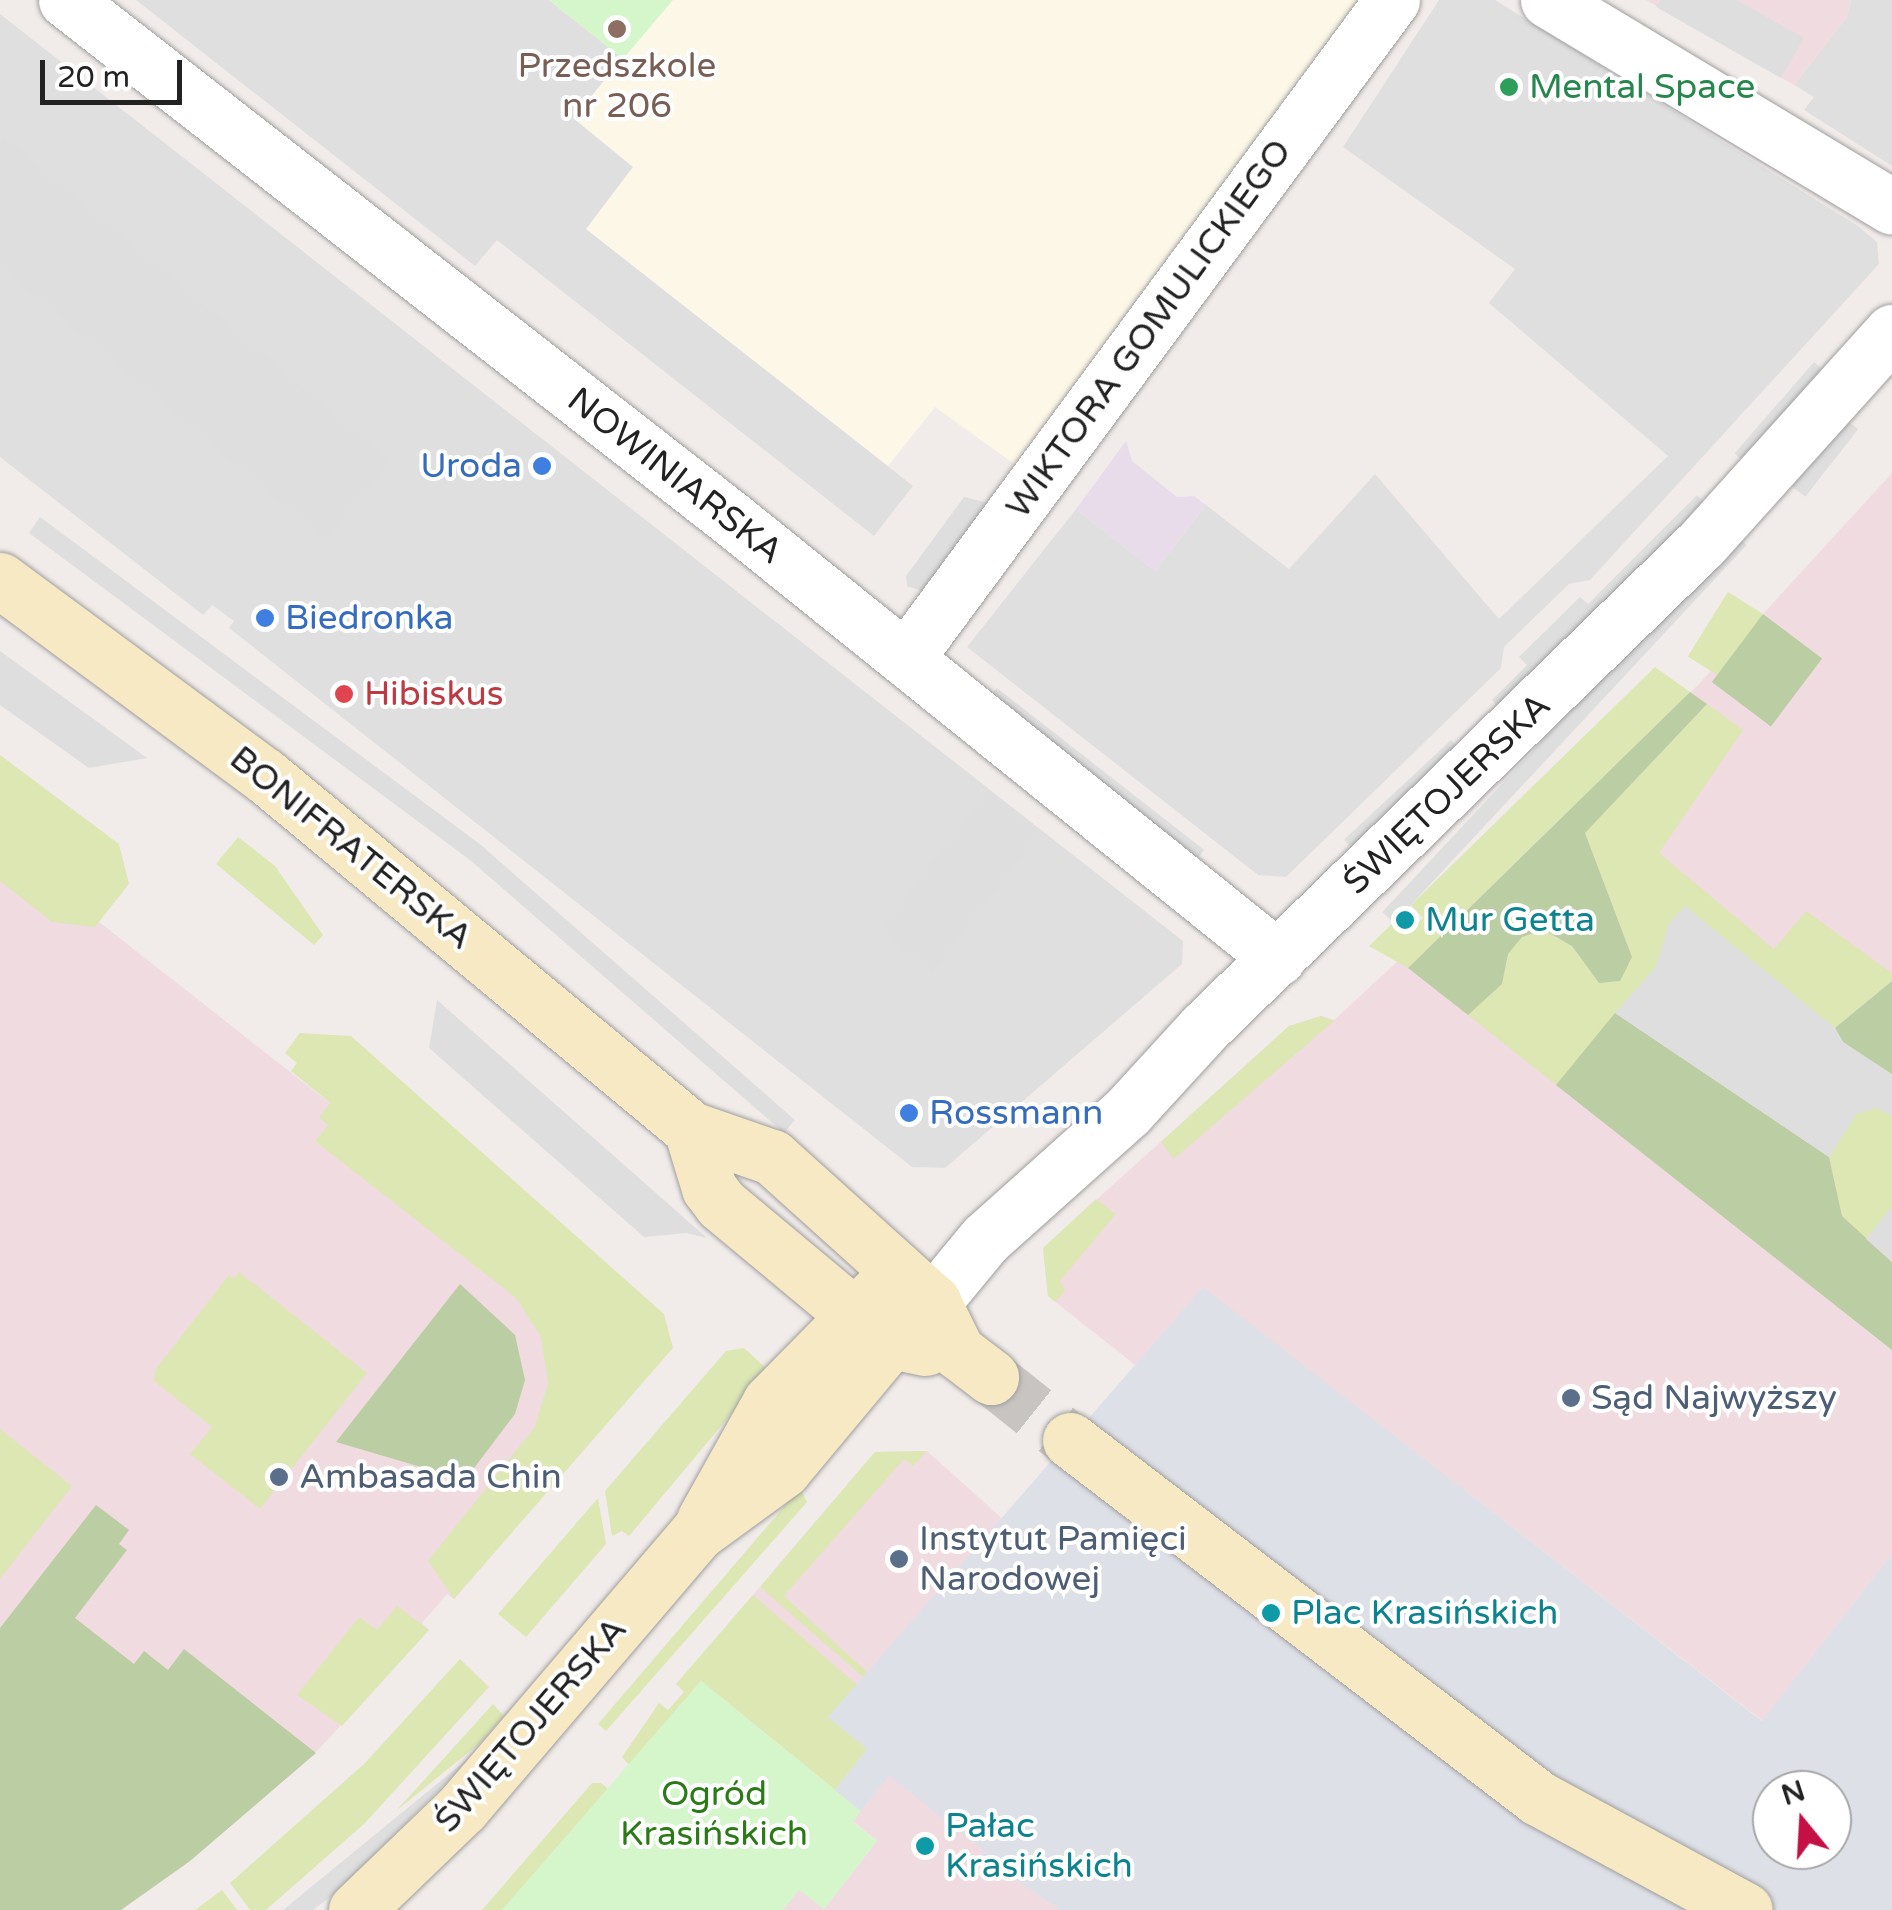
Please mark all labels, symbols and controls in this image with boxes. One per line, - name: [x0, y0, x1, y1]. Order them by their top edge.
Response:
- marker: Przedszkole nr 206: [606, 18, 628, 40]
- scale bar: [45, 40, 188, 102]
- place label: Przedszkole nr 206: [518, 45, 716, 127]
- text: 20 m: [57, 59, 130, 96]
- place label: Mental Space: [1529, 66, 1755, 108]
- marker: Mental Space: [1498, 76, 1520, 98]
- street label: WIKTORA GOMULICKIEGO: [997, 131, 1301, 527]
- street label: NOWINIARSKA: [559, 379, 791, 573]
- place label: Uroda: [420, 445, 522, 487]
- marker: Uroda: [531, 455, 553, 477]
- place label: Biedronka: [285, 597, 453, 639]
- marker: Biedronka: [254, 607, 276, 629]
- place label: Hibiskus: [364, 673, 504, 715]
- marker: Hibiskus: [333, 683, 355, 705]
- street label: ŚWIĘTOJERSKA: [1335, 685, 1559, 903]
- street label: BONIFRATERSKA: [221, 737, 481, 959]
- place label: Mur Getta: [1425, 899, 1595, 941]
- marker: Mur Getta: [1394, 909, 1416, 931]
- place label: Rossmann: [929, 1092, 1103, 1134]
- marker: Rossmann: [898, 1102, 920, 1124]
- place label: Sąd Najwyższy: [1591, 1377, 1837, 1419]
- marker: Sąd Najwyższy: [1560, 1387, 1582, 1409]
- place label: Ambasada Chin: [299, 1456, 562, 1498]
- marker: Ambasada Chin: [268, 1466, 290, 1488]
- place label: Instytut Pamięci Narodowej: [919, 1518, 1187, 1600]
- marker: Instytut Pamięci Narodowej: [888, 1548, 910, 1570]
- place label: Plac Krasińskich: [1291, 1592, 1558, 1634]
- marker: Plac Krasińskich: [1260, 1602, 1282, 1624]
- street label: ŚWIĘTOJERSKA: [426, 1609, 636, 1841]
- north arrow: [1752, 1770, 1852, 1870]
- park label: Ogród Krasińskich: [620, 1773, 808, 1855]
- text: N: [1777, 1774, 1809, 1813]
- place label: Pałac Krasińskich: [945, 1805, 1133, 1887]
- marker: Pałac Krasińskich: [914, 1835, 936, 1857]

